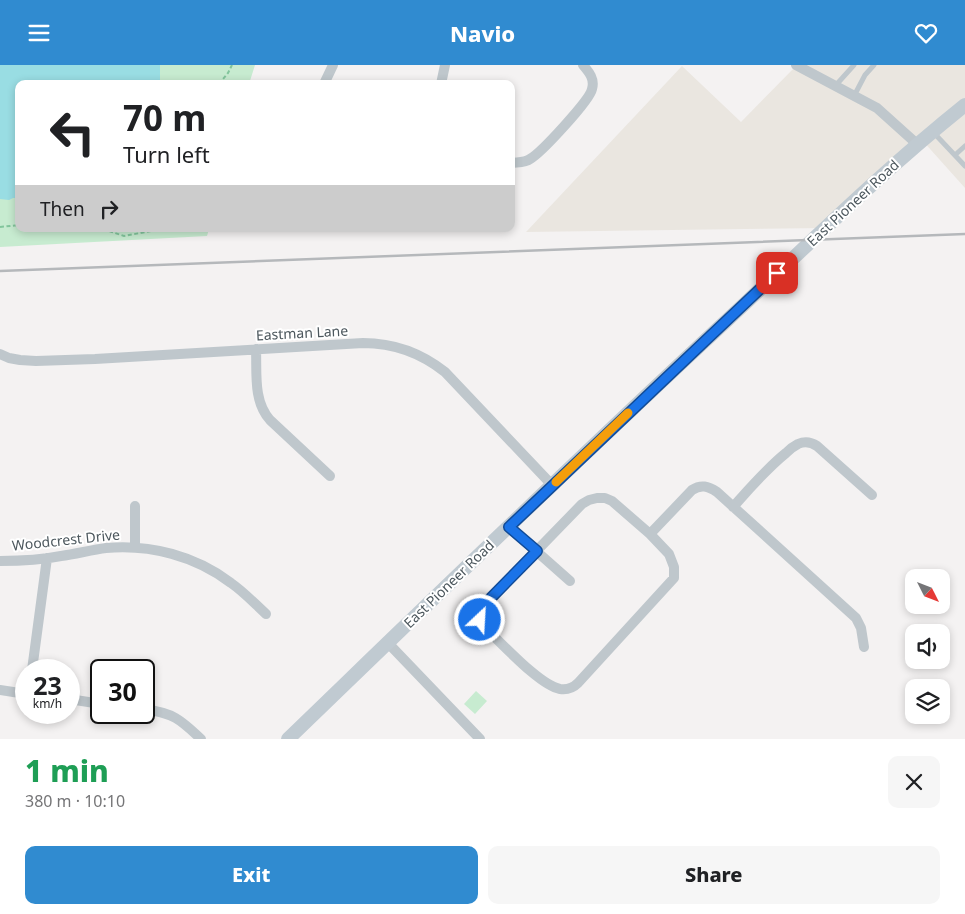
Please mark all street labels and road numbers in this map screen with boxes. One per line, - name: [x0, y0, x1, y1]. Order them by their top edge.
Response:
- street label: East Pioneer Road: [803, 155, 903, 250]
- street label: Eastman Lane: [255, 321, 349, 344]
- street label: Woodcrest Drive: [11, 524, 121, 555]
- street label: East Pioneer Road: [399, 535, 498, 632]

